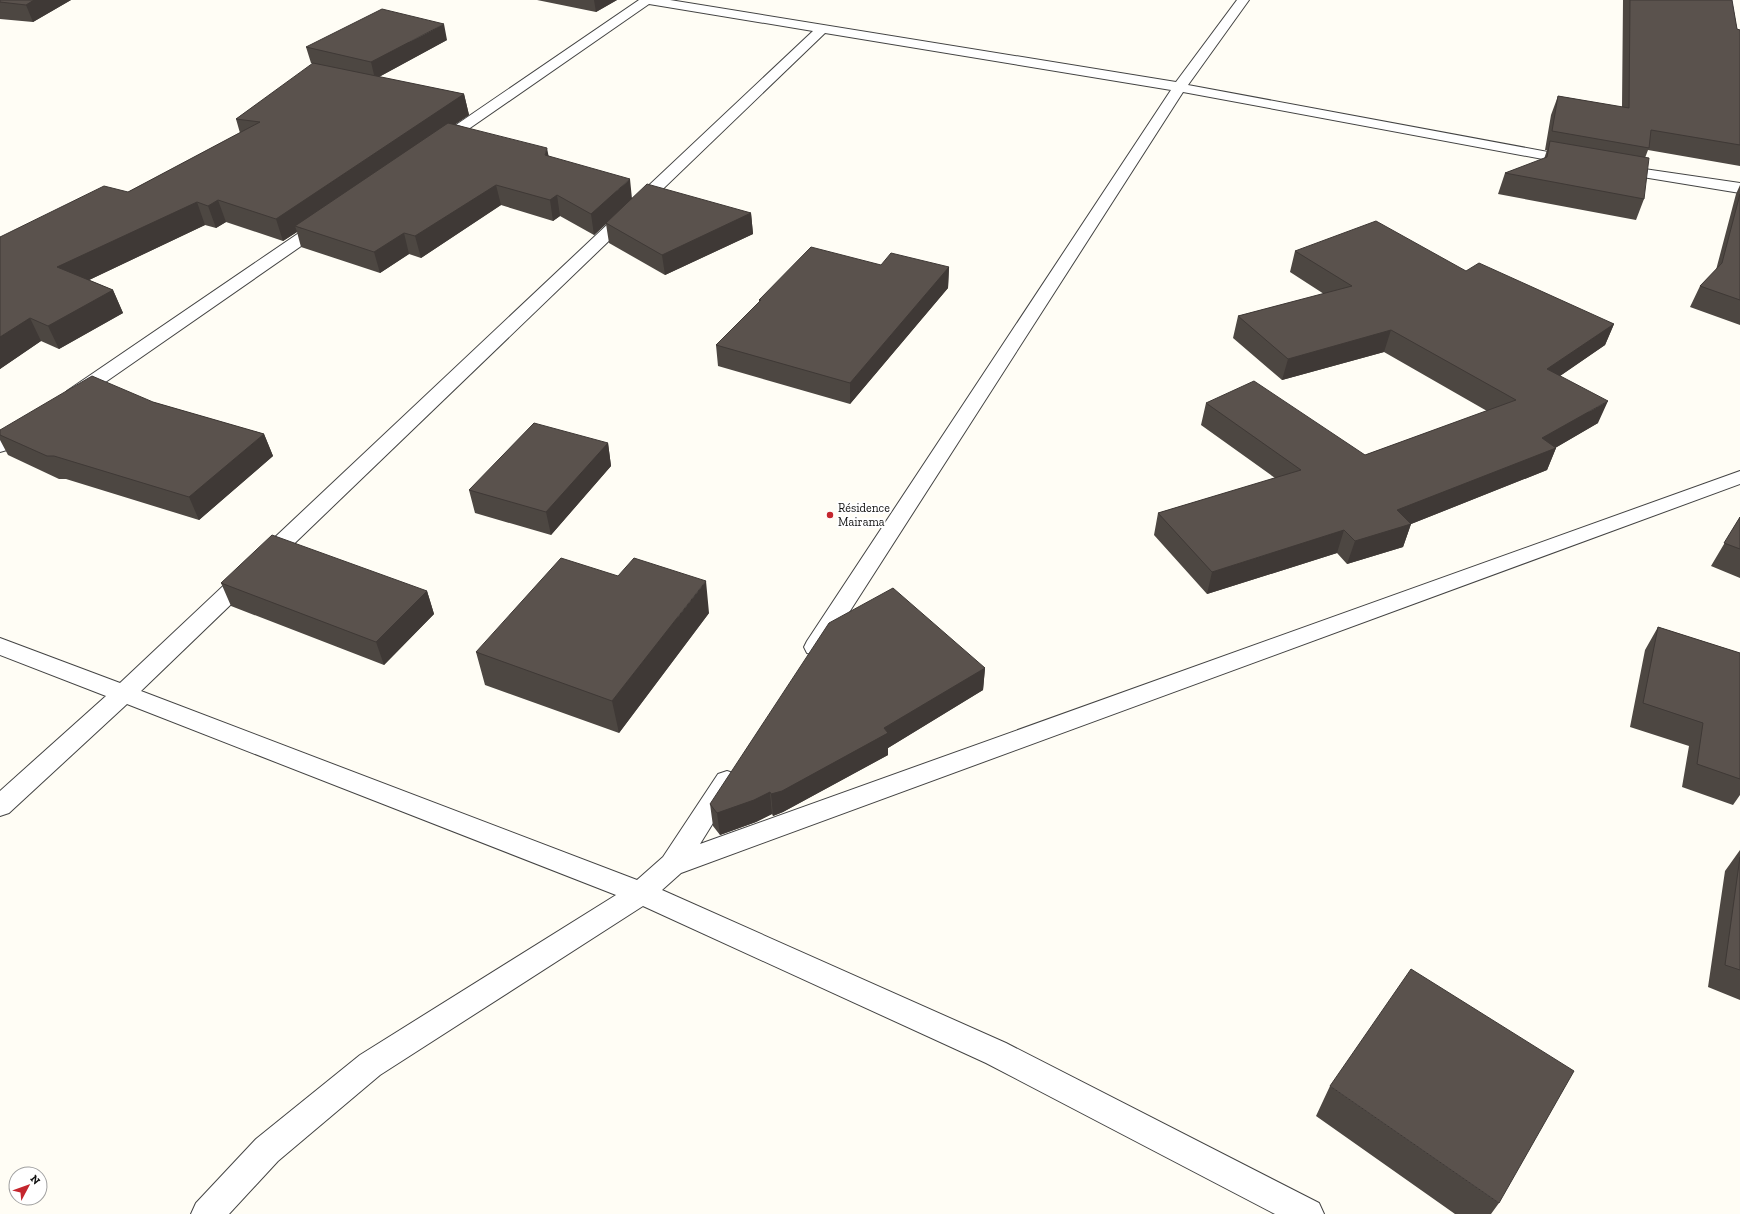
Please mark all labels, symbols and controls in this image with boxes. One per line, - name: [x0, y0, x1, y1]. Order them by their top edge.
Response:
- place label: Résidence Mairama: [838, 501, 890, 529]
- marker: Résidence Mairama: [825, 510, 835, 520]
- north arrow: [8, 1166, 48, 1206]
- text: N: [28, 1172, 43, 1188]

